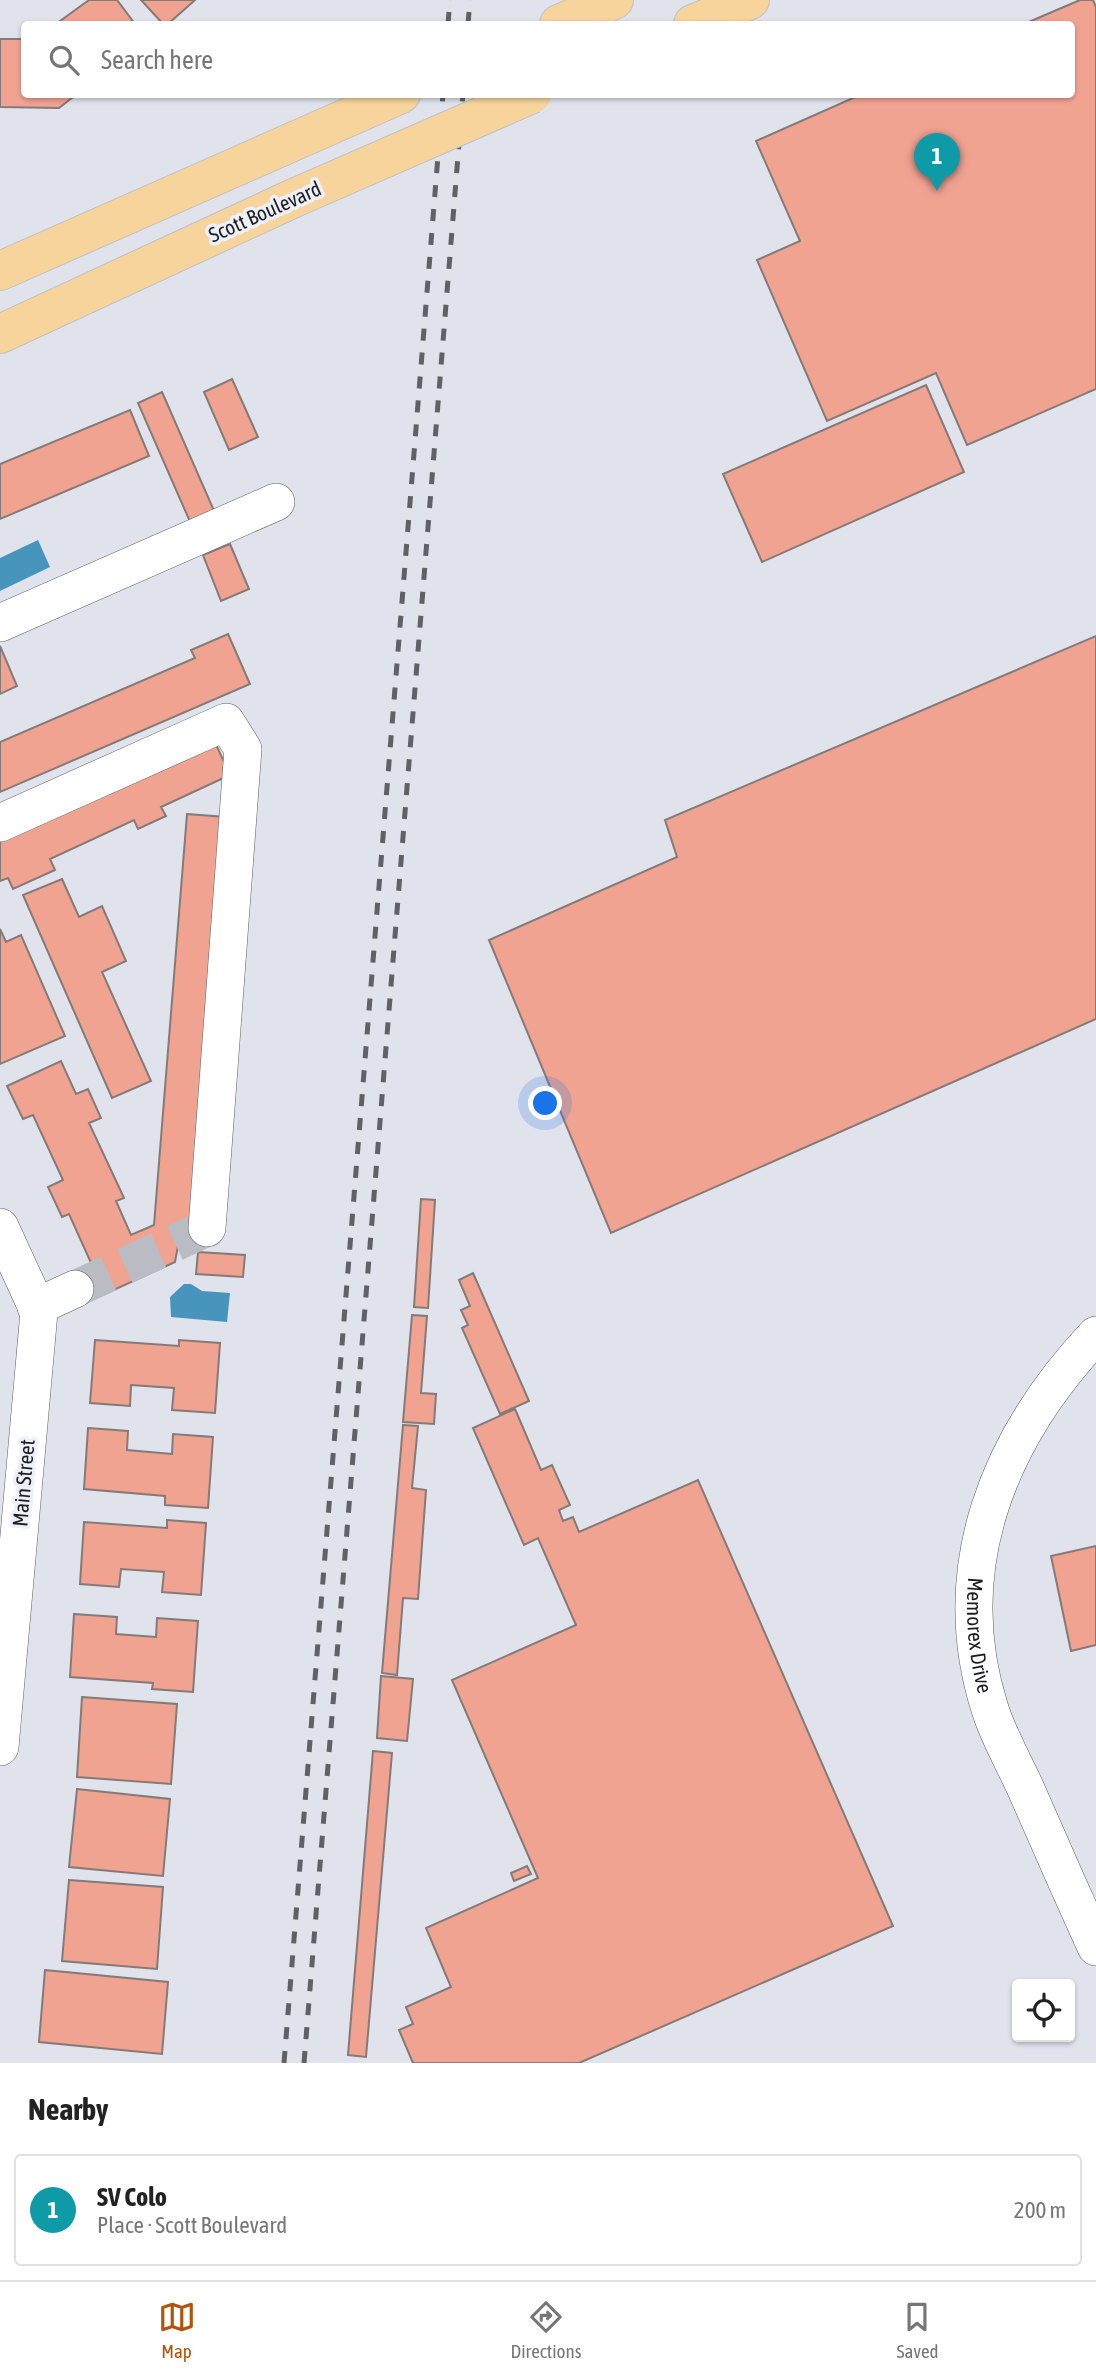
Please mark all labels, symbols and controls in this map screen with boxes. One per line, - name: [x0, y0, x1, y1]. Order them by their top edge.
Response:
- search box: [21, 21, 1075, 98]
- icon: search: [45, 41, 83, 79]
- text: Search here: [101, 45, 213, 75]
- pin: 1: [914, 133, 960, 191]
- street label: Scott Boulevard: [205, 176, 324, 247]
- your location: [528, 1086, 562, 1120]
- street label: Main Street: [7, 1438, 39, 1528]
- street label: Memorex Drive: [963, 1577, 998, 1695]
- map controls: [1012, 1979, 1075, 2042]
- button: locate: [1012, 1979, 1075, 2042]
- text: Nearby: [28, 2092, 108, 2126]
- text: SV Colo: [97, 2182, 167, 2212]
- text: 1: [48, 2197, 58, 2223]
- text: 200 m: [1014, 2197, 1066, 2223]
- text: Place · Scott Boulevard: [97, 2212, 287, 2238]
- tab: Map: [158, 2298, 196, 2362]
- tab: Directions: [511, 2298, 581, 2362]
- tab: Saved: [896, 2298, 938, 2362]

